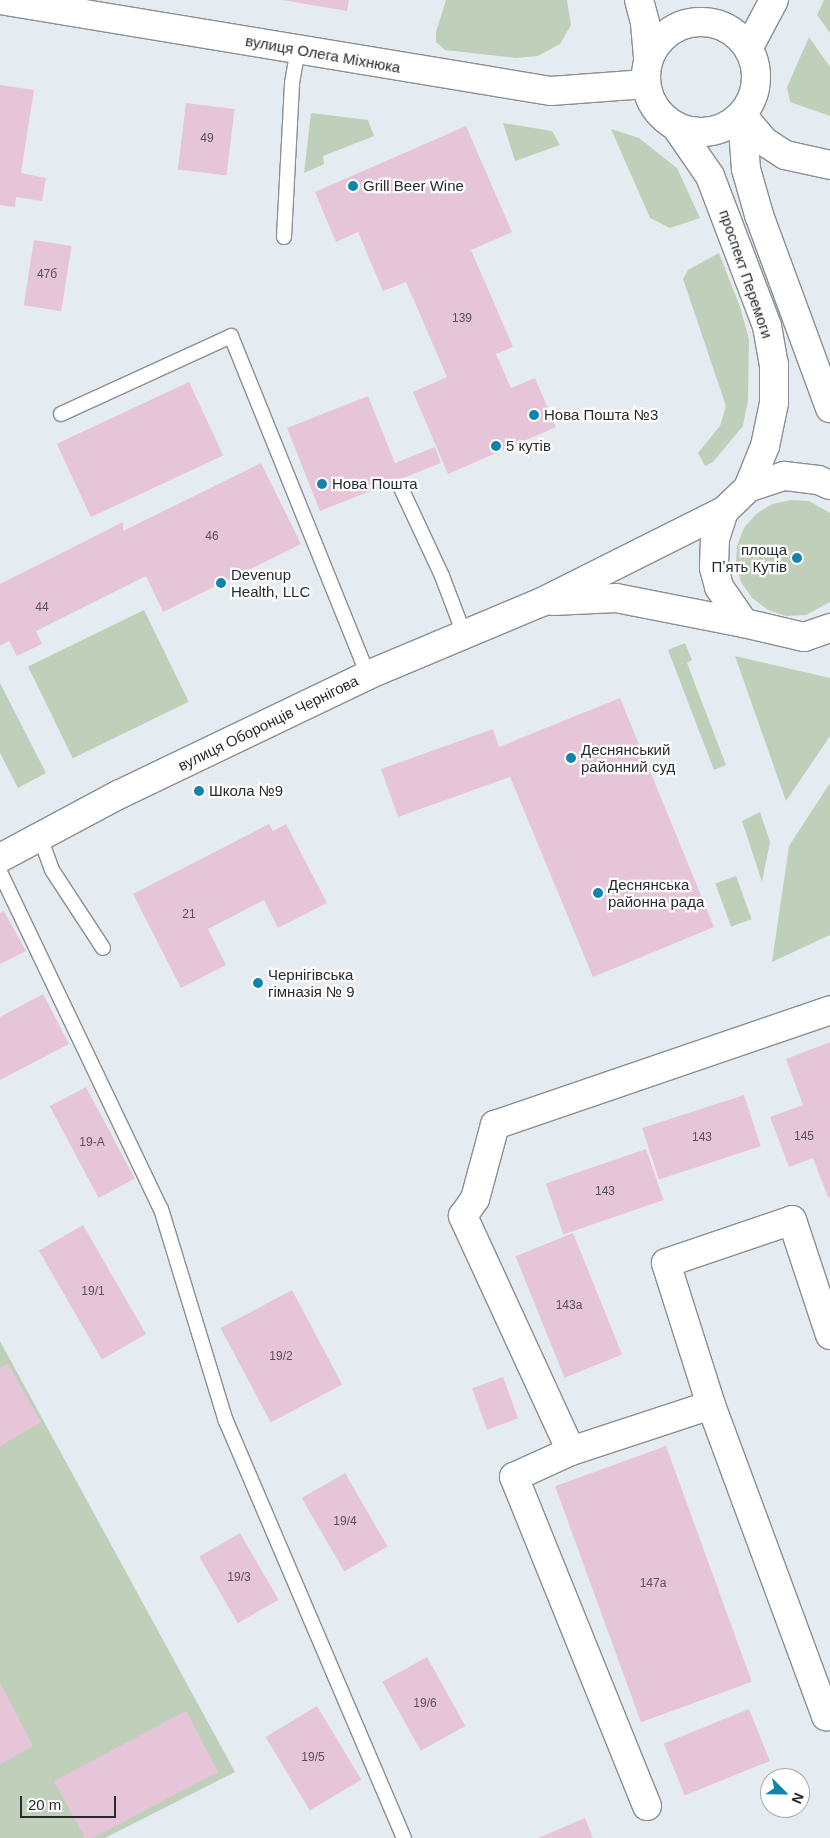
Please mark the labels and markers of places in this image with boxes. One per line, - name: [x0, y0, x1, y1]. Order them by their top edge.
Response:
- place label: Grill Beer Wine: [363, 177, 464, 195]
- marker: Grill Beer Wine: [347, 180, 359, 192]
- place label: Нова Пошта №3: [544, 406, 658, 424]
- marker: Нова Пошта №3: [528, 409, 540, 421]
- place label: 5 кутів: [506, 437, 551, 455]
- marker: 5 кутів: [490, 440, 502, 452]
- place label: Нова Пошта: [332, 475, 418, 493]
- marker: Нова Пошта: [316, 478, 328, 490]
- place label: площа Пʼять Кутів: [712, 540, 787, 575]
- marker: площа Пʼять Кутів: [791, 552, 803, 564]
- place label: Devenup Health, LLC: [231, 565, 310, 600]
- marker: Devenup Health, LLC: [215, 577, 227, 589]
- place label: Деснянський районний суд: [581, 740, 675, 775]
- marker: Деснянський районний суд: [565, 752, 577, 764]
- place label: Школа №9: [209, 782, 283, 800]
- marker: Школа №9: [193, 785, 205, 797]
- place label: Деснянська районна рада: [608, 875, 704, 910]
- marker: Деснянська районна рада: [592, 887, 604, 899]
- place label: Чернігівська гімназія № 9: [268, 965, 355, 1000]
- marker: Чернігівська гімназія № 9: [252, 977, 264, 989]

